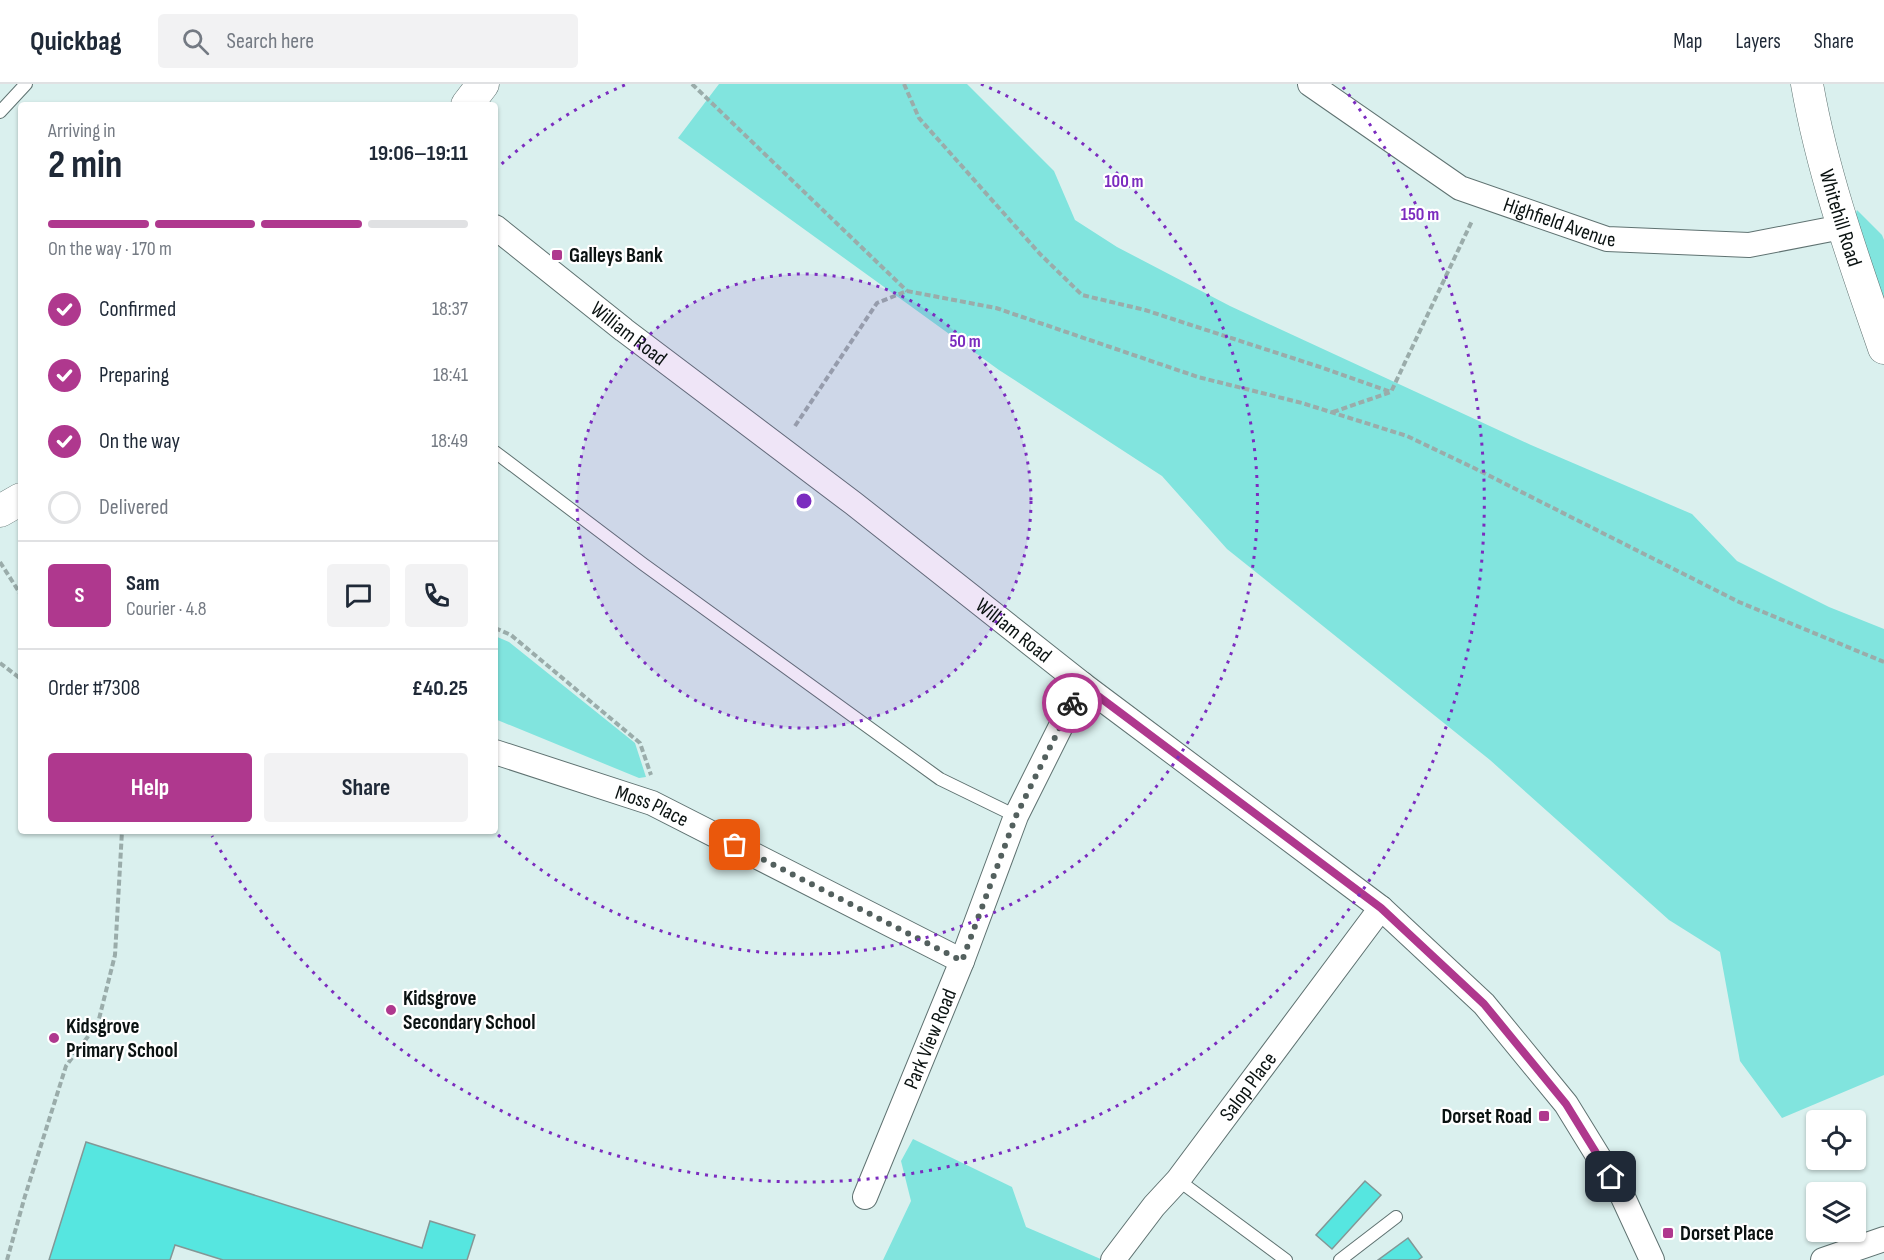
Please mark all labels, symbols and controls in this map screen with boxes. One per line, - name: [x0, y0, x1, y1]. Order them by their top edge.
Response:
- search box: [158, 14, 578, 68]
- text: Quickbag: [30, 25, 122, 58]
- icon: search: [179, 25, 212, 58]
- text: Search here: [227, 28, 314, 55]
- text: Map: [1673, 29, 1702, 54]
- text: Layers: [1735, 29, 1781, 54]
- text: Share: [1814, 29, 1854, 54]
- text: Arriving in: [48, 119, 116, 143]
- text: 19:06–19:11: [369, 140, 468, 167]
- text: 2 min: [48, 142, 122, 189]
- street label: Whitehill Road: [1814, 166, 1867, 270]
- text: 100 m: [1105, 171, 1144, 192]
- street label: Highfield Avenue: [1500, 192, 1616, 252]
- text: 150 m: [1401, 204, 1439, 225]
- text: On the way · 170 m: [48, 237, 172, 261]
- place label: Galleys Bank: [569, 243, 663, 268]
- marker: Galleys Bank: [550, 248, 564, 262]
- icon: check: [48, 293, 81, 326]
- text: Confirmed: [99, 296, 176, 323]
- street label: William Road: [585, 296, 672, 371]
- text: 18:37: [432, 297, 468, 321]
- text: 50 m: [949, 331, 981, 352]
- icon: check: [48, 359, 81, 392]
- text: Preparing: [99, 362, 169, 389]
- text: 18:41: [433, 363, 468, 387]
- icon: check: [48, 425, 81, 458]
- text: On the way: [99, 428, 180, 455]
- text: 18:49: [431, 429, 468, 453]
- centre of rings: [794, 491, 814, 511]
- text: Delivered: [99, 494, 168, 521]
- button: chat: [327, 564, 390, 627]
- button: phone: [405, 564, 468, 627]
- text: Sam: [126, 570, 160, 597]
- text: S: [75, 582, 84, 609]
- street label: William Road: [971, 593, 1056, 668]
- text: Courier · 4.8: [126, 597, 207, 621]
- courier: [1042, 673, 1102, 733]
- text: Order #7308: [48, 675, 140, 702]
- text: £40.25: [412, 675, 468, 702]
- icon: bike: [1056, 687, 1089, 720]
- button: Help: [48, 753, 252, 822]
- button: Share: [264, 753, 468, 822]
- street label: Moss Place: [612, 780, 693, 832]
- pin: [709, 819, 760, 870]
- icon: bag: [718, 828, 751, 861]
- street label: Park View Road: [899, 985, 962, 1093]
- place label: Kidsgrove Secondary School: [403, 986, 535, 1035]
- marker: Kidsgrove Secondary School: [384, 1003, 398, 1017]
- place label: Kidsgrove Primary School: [66, 1014, 178, 1063]
- marker: Kidsgrove Primary School: [47, 1031, 61, 1045]
- street label: Salop Place: [1215, 1047, 1282, 1126]
- place label: Dorset Road: [1441, 1104, 1532, 1129]
- marker: Dorset Road: [1537, 1109, 1551, 1123]
- map controls: [1806, 1110, 1866, 1242]
- button: locate: [1806, 1110, 1866, 1170]
- pin: [1585, 1151, 1636, 1202]
- icon: home: [1594, 1160, 1627, 1193]
- button: layers: [1806, 1182, 1866, 1242]
- place label: Dorset Place: [1680, 1221, 1774, 1246]
- marker: Dorset Place: [1661, 1226, 1675, 1240]

